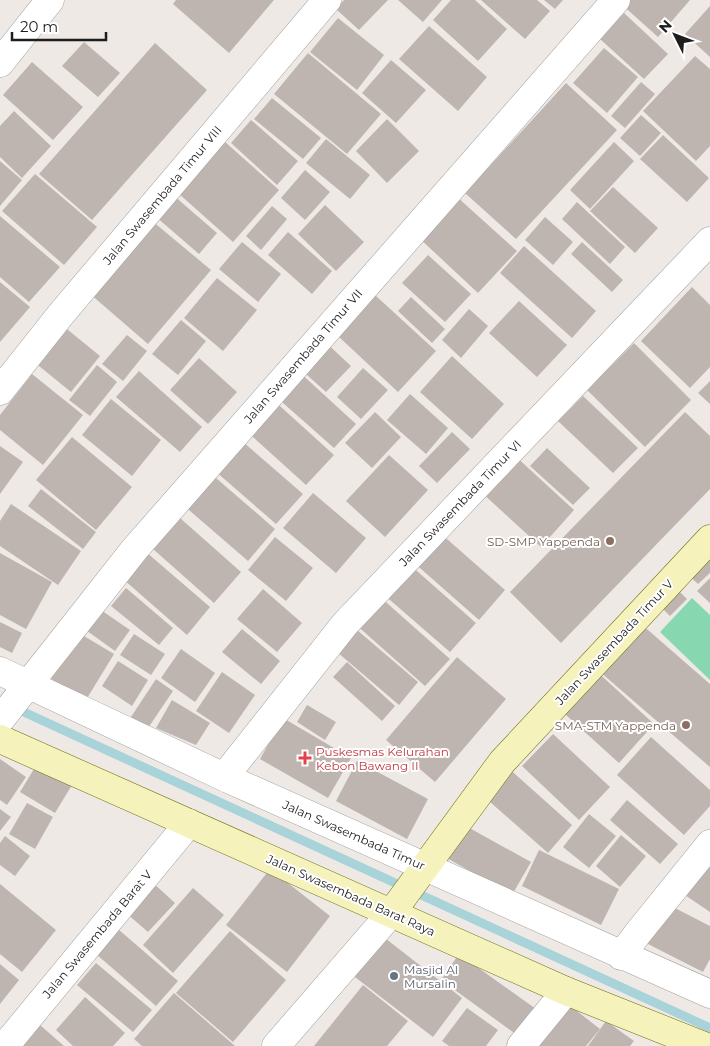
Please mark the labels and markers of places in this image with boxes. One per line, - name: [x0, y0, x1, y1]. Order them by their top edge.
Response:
- place label: SD-SMP Yappenda: [487, 534, 600, 549]
- marker: SD-SMP Yappenda: [604, 535, 616, 547]
- place label: SMA-STM Yappenda: [555, 718, 676, 733]
- marker: SMA-STM Yappenda: [680, 719, 692, 731]
- place label: Puskesmas Kelurahan Kebon Bawang II: [316, 744, 449, 773]
- marker: Puskesmas Kelurahan Kebon Bawang II: [298, 751, 312, 765]
- place label: Masjid Al Mursalin: [404, 962, 458, 991]
- marker: Masjid Al Mursalin: [388, 970, 400, 982]

